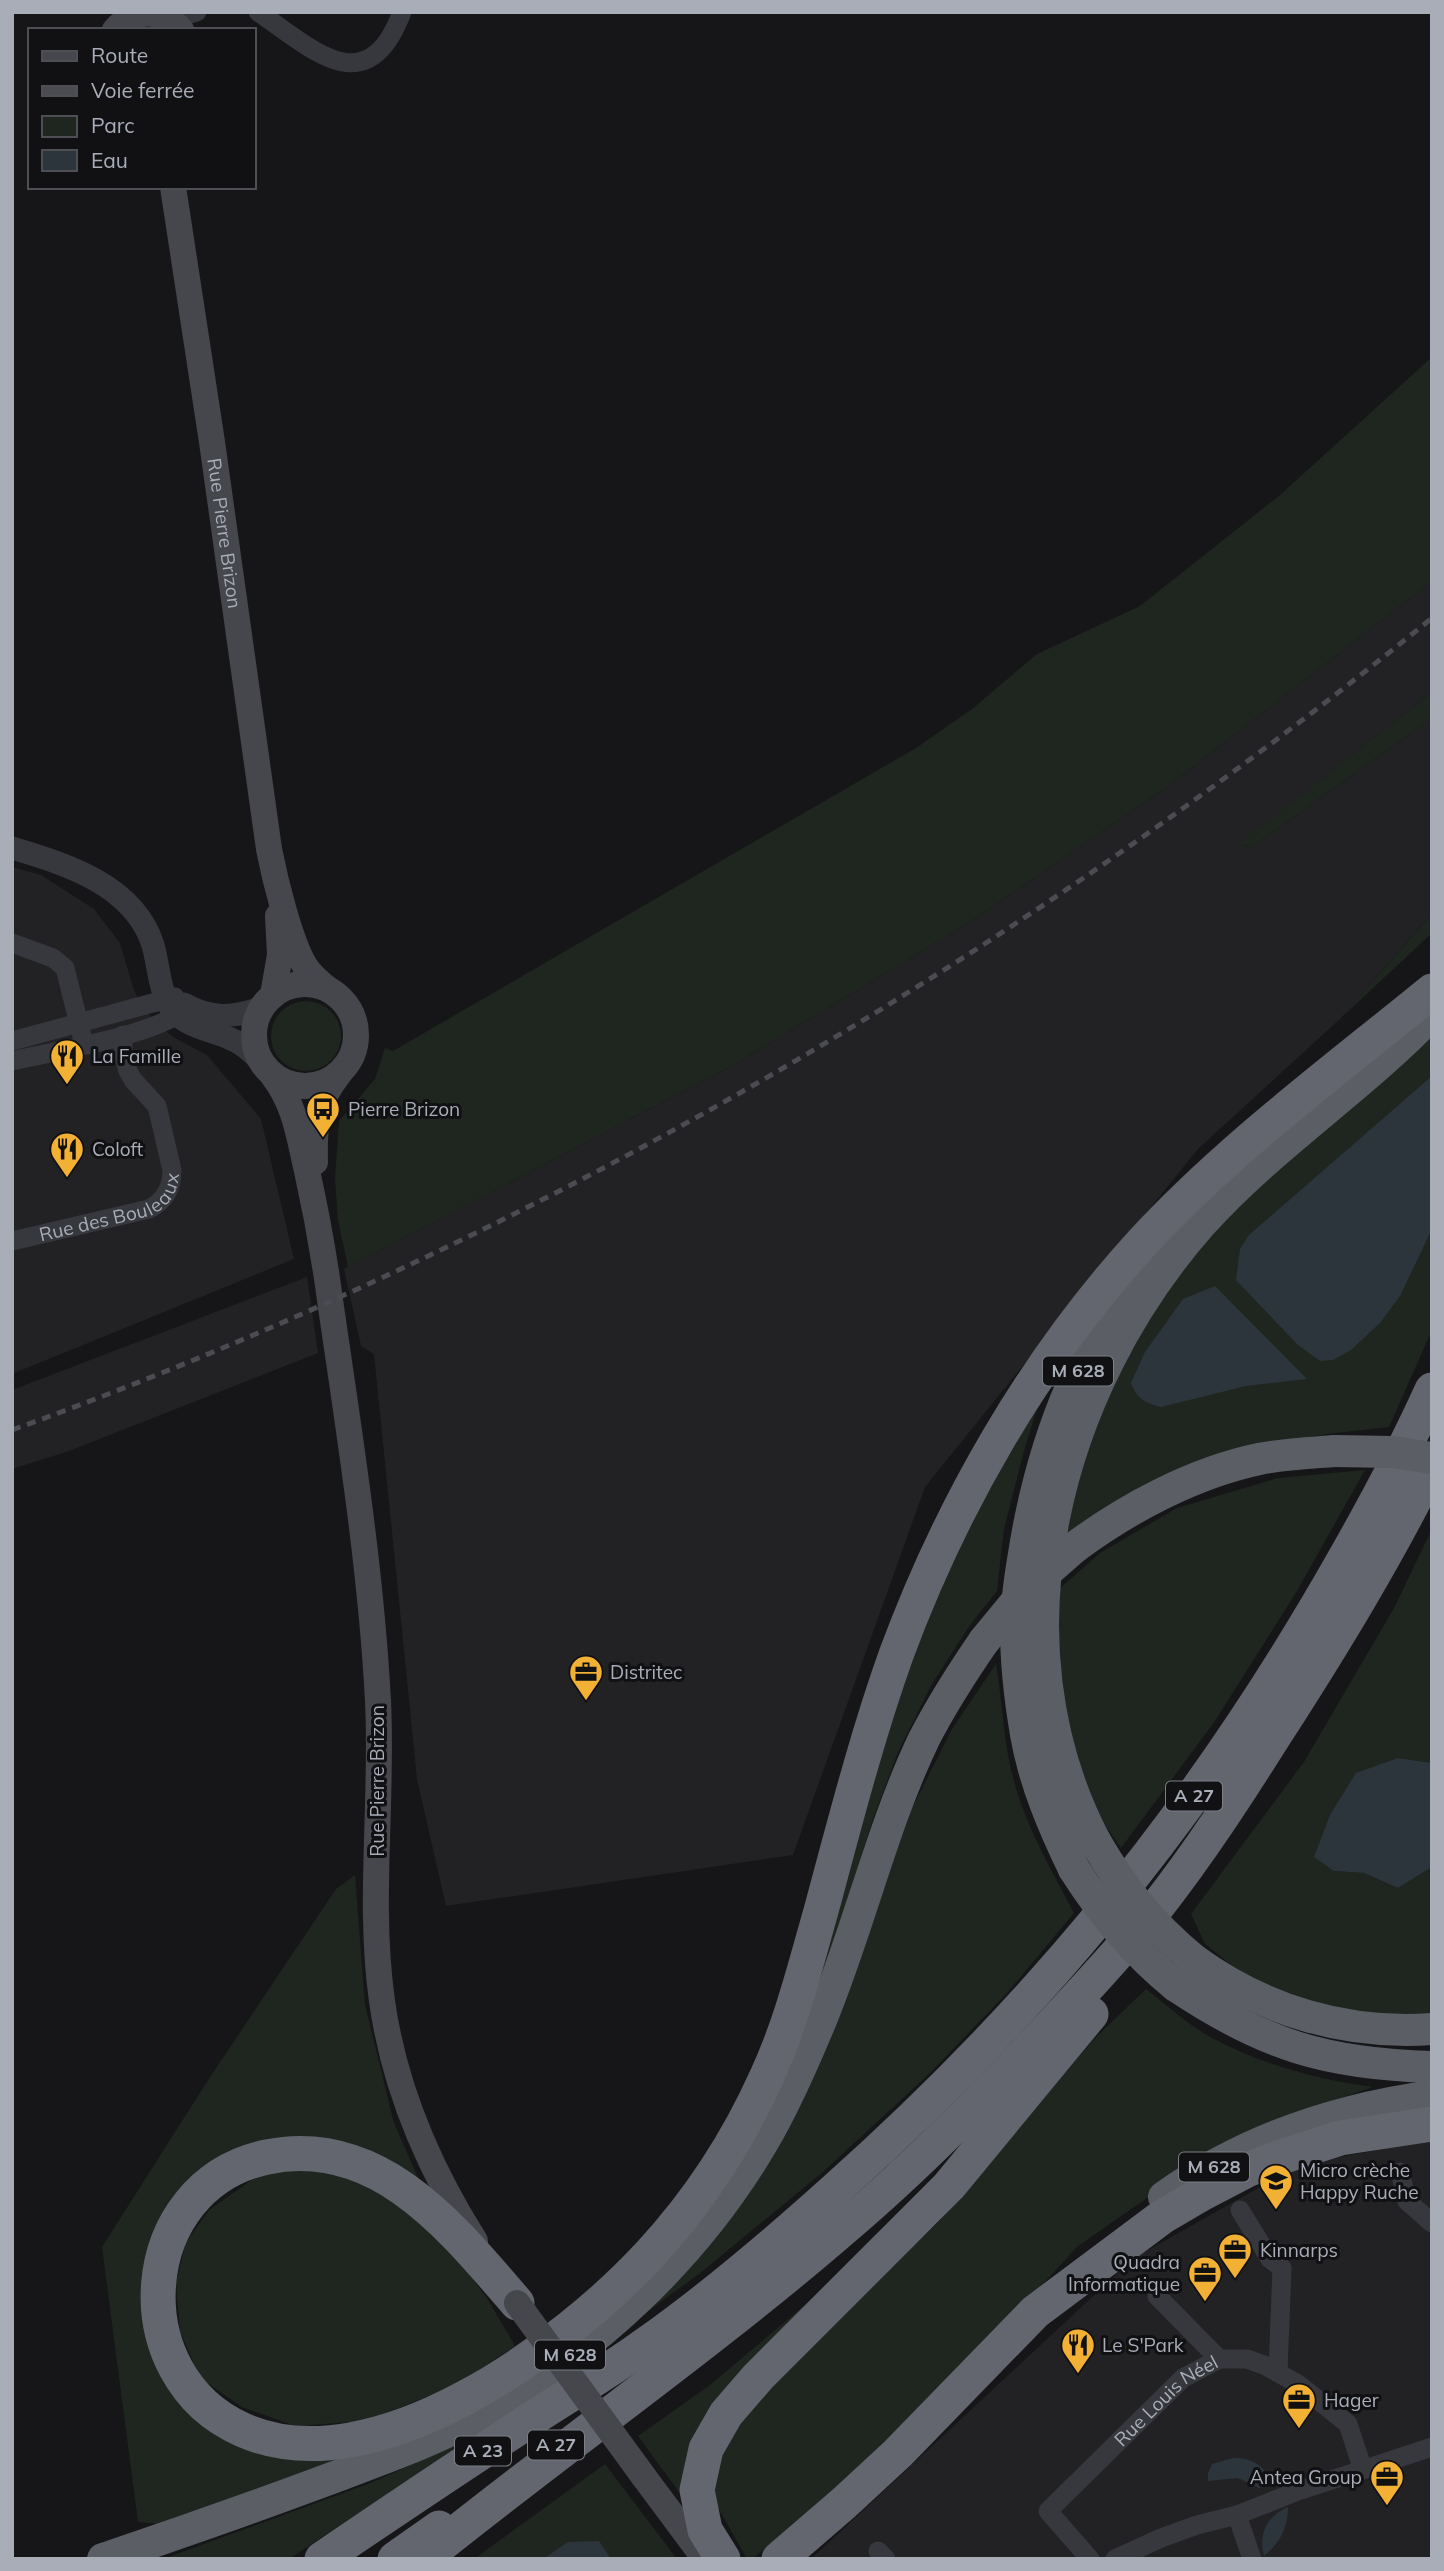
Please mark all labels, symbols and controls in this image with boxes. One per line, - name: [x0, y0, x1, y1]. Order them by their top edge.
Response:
- legend: [28, 28, 256, 189]
- text: Route: [91, 42, 148, 68]
- text: Voie ferrée: [91, 77, 195, 103]
- text: Parc: [91, 112, 135, 138]
- text: Eau: [91, 147, 128, 173]
- street label: Rue Pierre Brizon: [202, 456, 247, 610]
- restaurant icon: La Famille: [48, 1037, 86, 1086]
- place label: La Famille: [92, 1044, 181, 1068]
- bus stop icon: Pierre Brizon: [304, 1090, 342, 1139]
- place label: Pierre Brizon: [348, 1097, 460, 1121]
- restaurant icon: Coloft: [48, 1130, 86, 1179]
- place label: Coloft: [92, 1137, 143, 1161]
- street label: Rue des Bouleaux: [37, 1171, 184, 1246]
- road number: M 628: [1043, 1356, 1113, 1386]
- office icon: Distritec: [567, 1653, 605, 1702]
- place label: Distritec: [610, 1660, 682, 1684]
- street label: Rue Pierre Brizon: [365, 1705, 389, 1857]
- road number: A 27: [1166, 1781, 1222, 1810]
- road number: M 628: [1179, 2152, 1249, 2182]
- place label: Micro crèche Happy Ruche: [1300, 2158, 1419, 2204]
- school or university icon: Micro crèche Happy Ruche: [1257, 2162, 1295, 2211]
- office icon: Kinnarps: [1216, 2231, 1254, 2280]
- place label: Kinnarps: [1260, 2238, 1338, 2262]
- place label: Quadra Informatique: [1068, 2250, 1180, 2296]
- office icon: Quadra Informatique: [1186, 2254, 1224, 2303]
- restaurant icon: Le S'Park: [1059, 2326, 1097, 2375]
- place label: Le S'Park: [1102, 2333, 1184, 2357]
- road number: M 628: [535, 2340, 605, 2370]
- street label: Rue Louis Néel: [1109, 2350, 1222, 2451]
- office icon: Hager: [1280, 2381, 1318, 2430]
- place label: Hager: [1324, 2388, 1379, 2412]
- road number: A 27: [528, 2430, 584, 2460]
- road number: A 23: [455, 2437, 511, 2466]
- office icon: Antea Group: [1368, 2458, 1406, 2507]
- place label: Antea Group: [1250, 2465, 1362, 2489]

